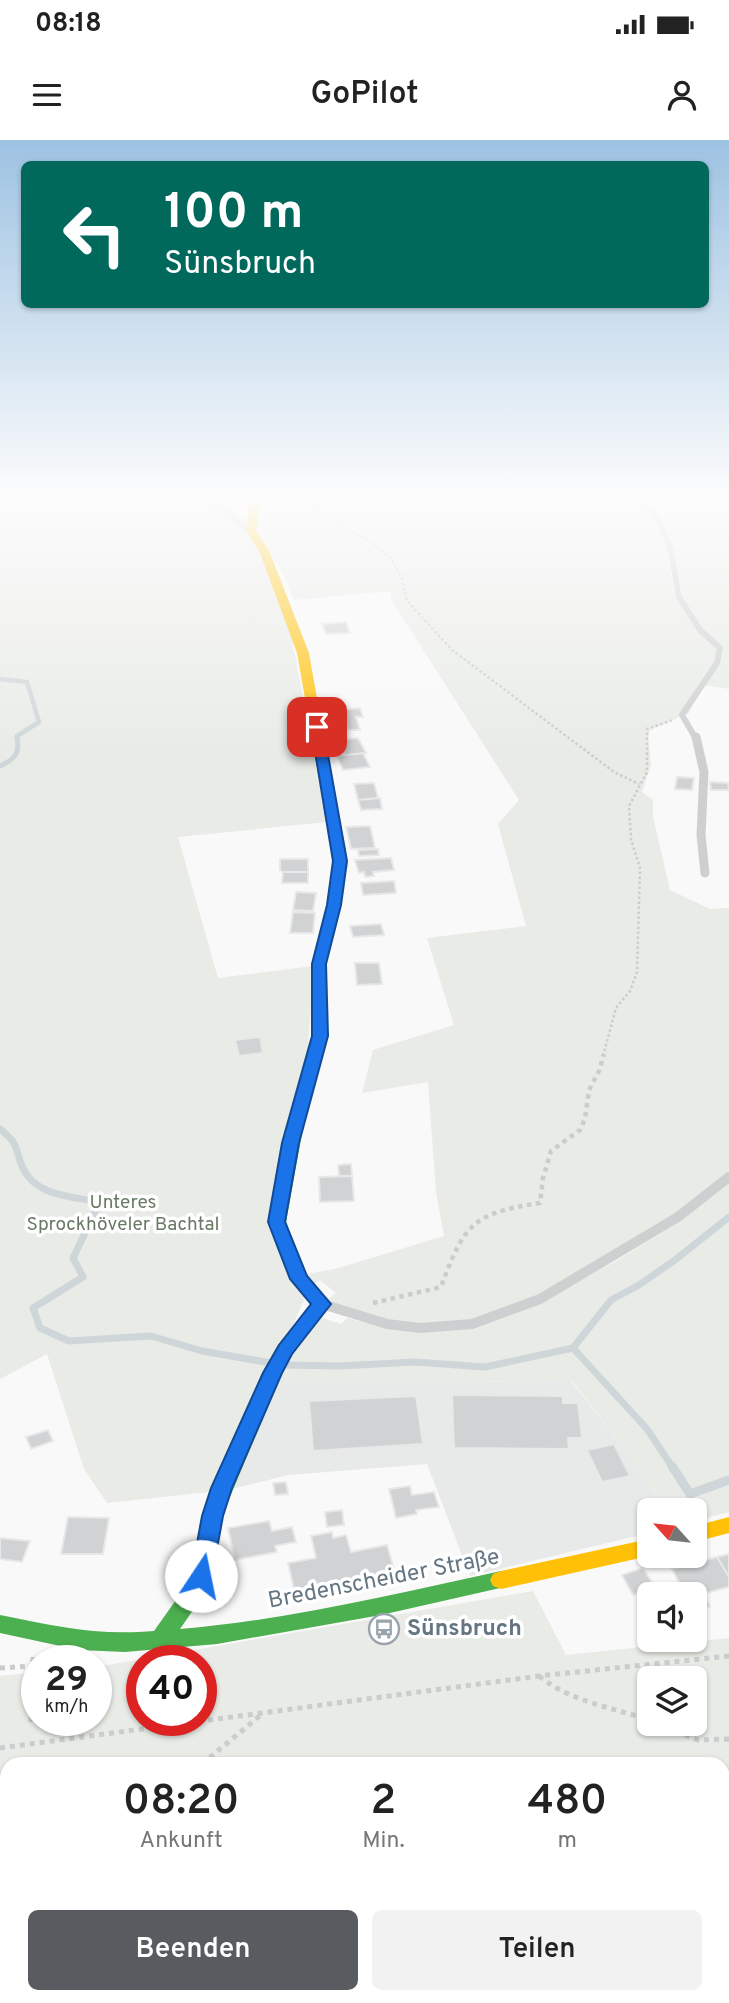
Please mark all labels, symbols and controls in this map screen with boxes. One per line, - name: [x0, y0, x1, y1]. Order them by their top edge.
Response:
- text: 08:18: [35, 8, 102, 41]
- text: GoPilot: [310, 75, 419, 115]
- icon: menu: [28, 76, 66, 114]
- icon: person: [663, 76, 701, 114]
- text: 100 m: [164, 184, 303, 246]
- icon: left: [49, 189, 140, 280]
- text: Sünsbruch: [164, 245, 316, 285]
- pin: [287, 697, 347, 757]
- icon: arrive: [298, 708, 336, 746]
- park label: Unteres Sprockhöveler Bachtal: [27, 1191, 219, 1237]
- north arrow: [637, 1498, 707, 1568]
- map controls: [637, 1498, 707, 1736]
- position arrow: [164, 1539, 238, 1613]
- street label: Bredenscheider Straße: [266, 1543, 502, 1617]
- button: sound: [637, 1582, 707, 1652]
- bus stop icon: Sünsbruch: [367, 1612, 401, 1646]
- place label: Sünsbruch: [407, 1615, 522, 1644]
- speed limit sign: 40: [126, 1645, 217, 1736]
- text: 29: [45, 1659, 88, 1703]
- button: layers: [637, 1666, 707, 1736]
- text: km/h: [45, 1696, 88, 1719]
- text: 08:20: [123, 1776, 239, 1829]
- text: 2: [371, 1776, 396, 1829]
- text: 480: [528, 1776, 607, 1829]
- text: Ankunft: [140, 1827, 223, 1856]
- text: Min.: [362, 1827, 405, 1856]
- text: m: [558, 1827, 577, 1856]
- button: Beenden: [28, 1910, 358, 1990]
- button: Teilen: [372, 1910, 702, 1990]

